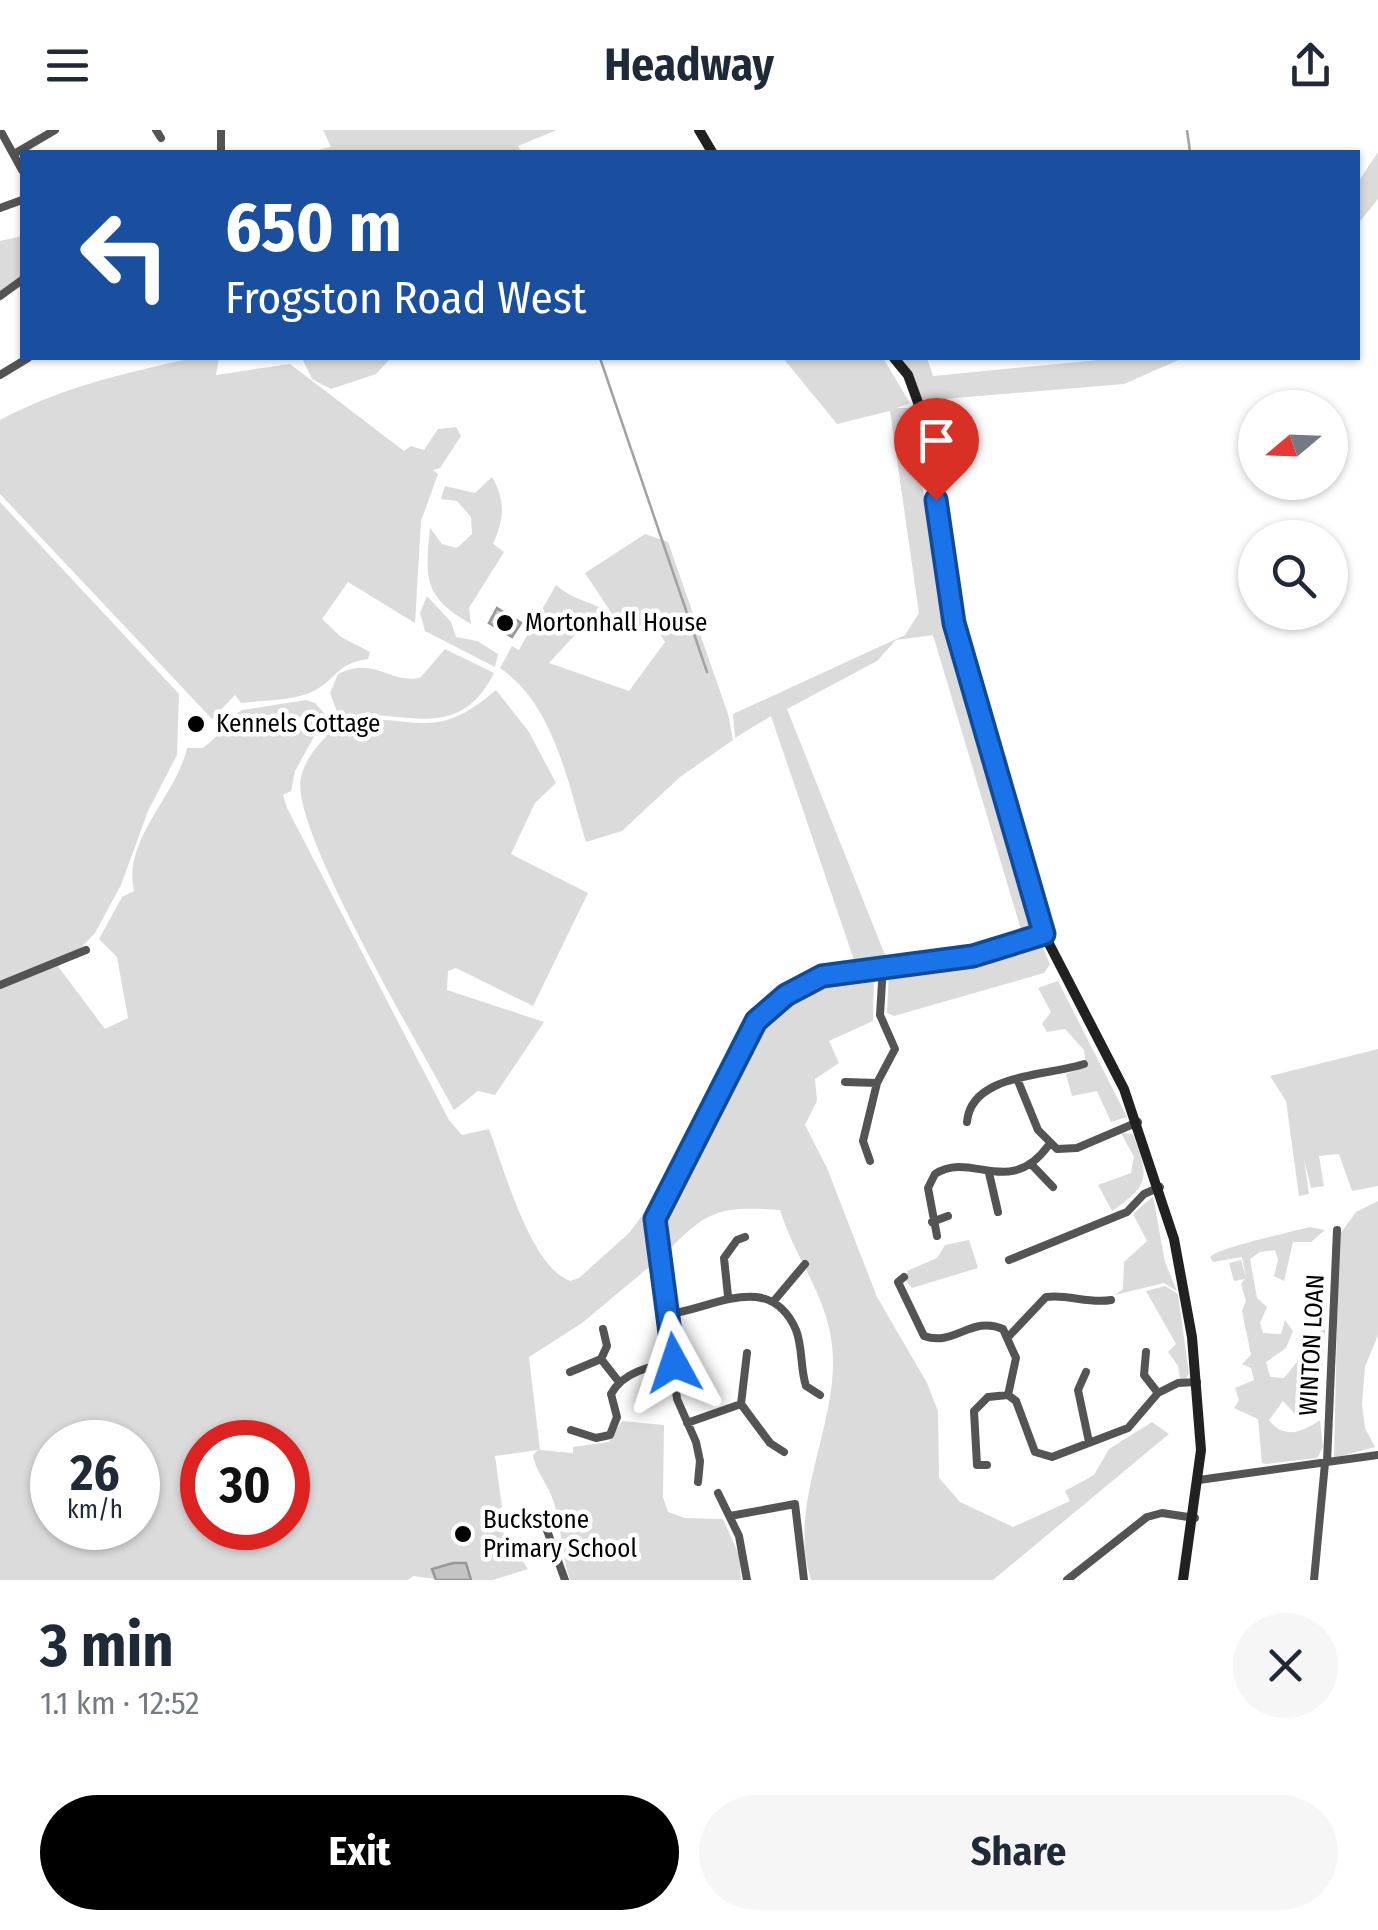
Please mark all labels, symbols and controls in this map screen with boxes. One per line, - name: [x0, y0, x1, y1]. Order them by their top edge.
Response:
- icon: menu: [40, 38, 95, 93]
- text: Headway: [604, 38, 774, 92]
- icon: share: [1283, 38, 1338, 93]
- text: 650 m: [225, 186, 402, 270]
- icon: left: [60, 190, 190, 320]
- text: Frogston Road West: [225, 271, 587, 325]
- north arrow: [1238, 390, 1348, 500]
- map controls: [1238, 390, 1348, 630]
- pin: [894, 398, 979, 501]
- icon: arrive: [909, 413, 964, 468]
- button: search: [1238, 520, 1348, 630]
- place label: Mortonhall House: [525, 608, 707, 638]
- marker: Mortonhall House: [494, 612, 516, 634]
- place label: Kennels Cottage: [216, 709, 380, 739]
- marker: Kennels Cottage: [185, 713, 207, 735]
- street label: WINTON LOAN: [1293, 1273, 1331, 1417]
- position arrow: [622, 1311, 726, 1415]
- speed limit sign: 30: [180, 1420, 310, 1550]
- text: 26: [70, 1443, 120, 1503]
- text: km/h: [67, 1495, 123, 1525]
- place label: Buckstone Primary School: [483, 1505, 637, 1564]
- marker: Buckstone Primary School: [452, 1523, 474, 1545]
- text: 3 min: [40, 1610, 174, 1682]
- button: close: [1233, 1613, 1338, 1718]
- text: 1.1 km · 12:52: [40, 1684, 199, 1722]
- button: Exit: [40, 1795, 679, 1910]
- button: Share: [699, 1795, 1338, 1910]

